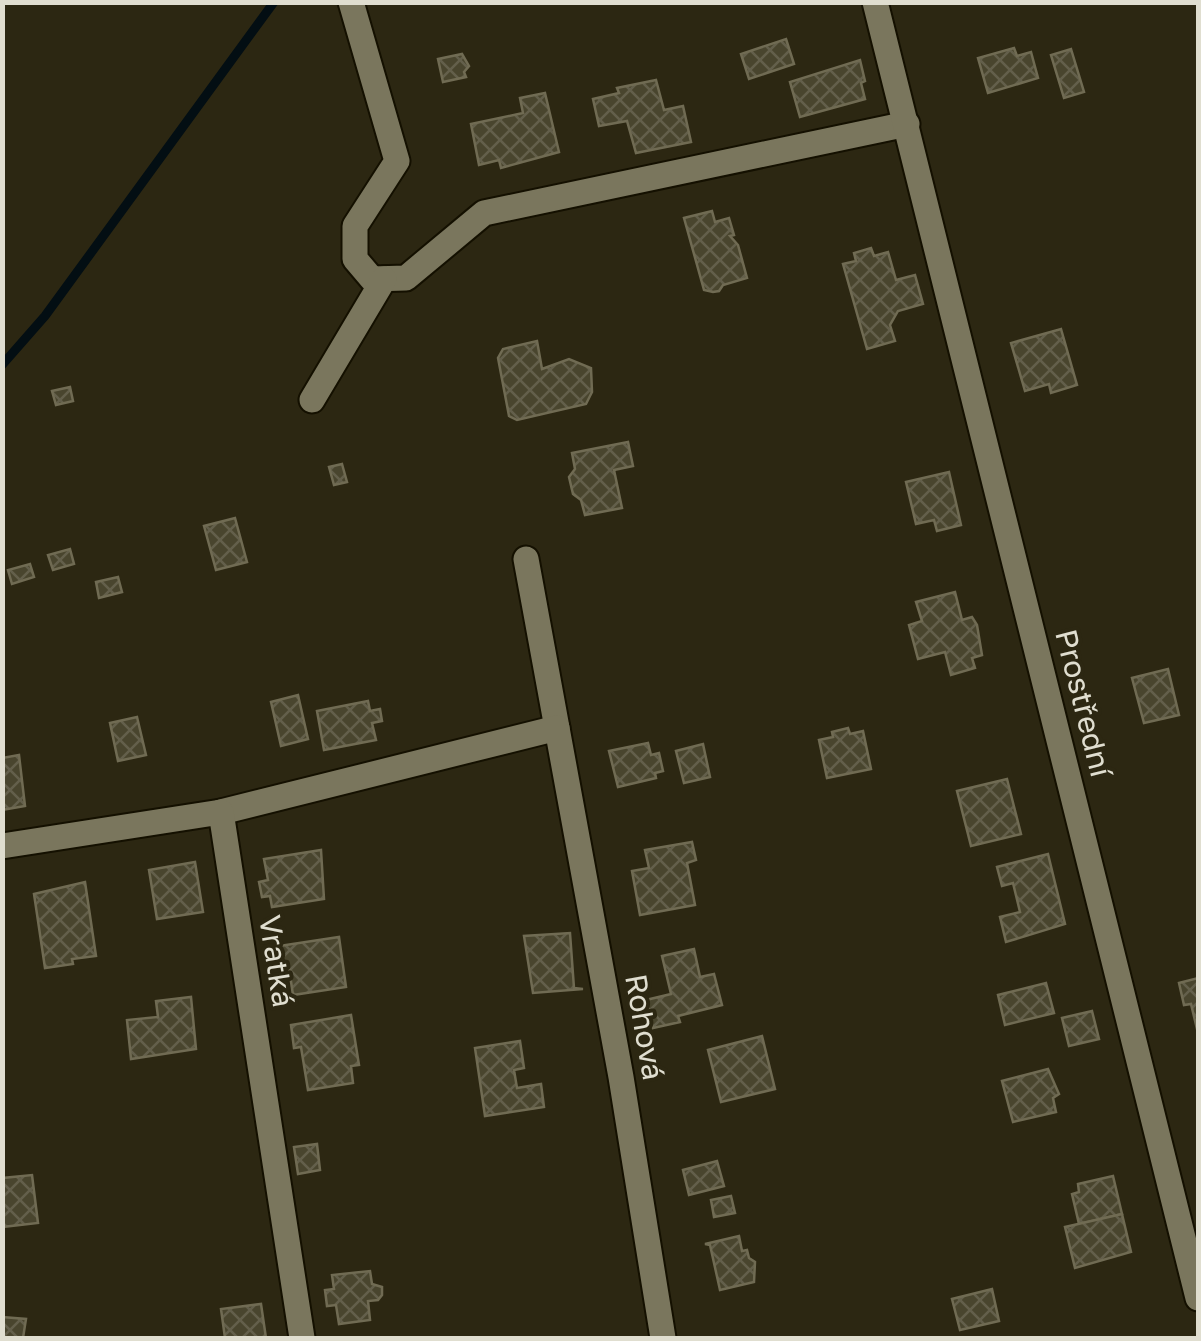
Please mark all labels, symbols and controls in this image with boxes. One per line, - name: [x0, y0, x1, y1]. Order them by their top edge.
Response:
- street label: Prostřední: [1048, 625, 1120, 783]
- street label: Vratká: [252, 912, 302, 1010]
- street label: Rohová: [618, 971, 672, 1083]

